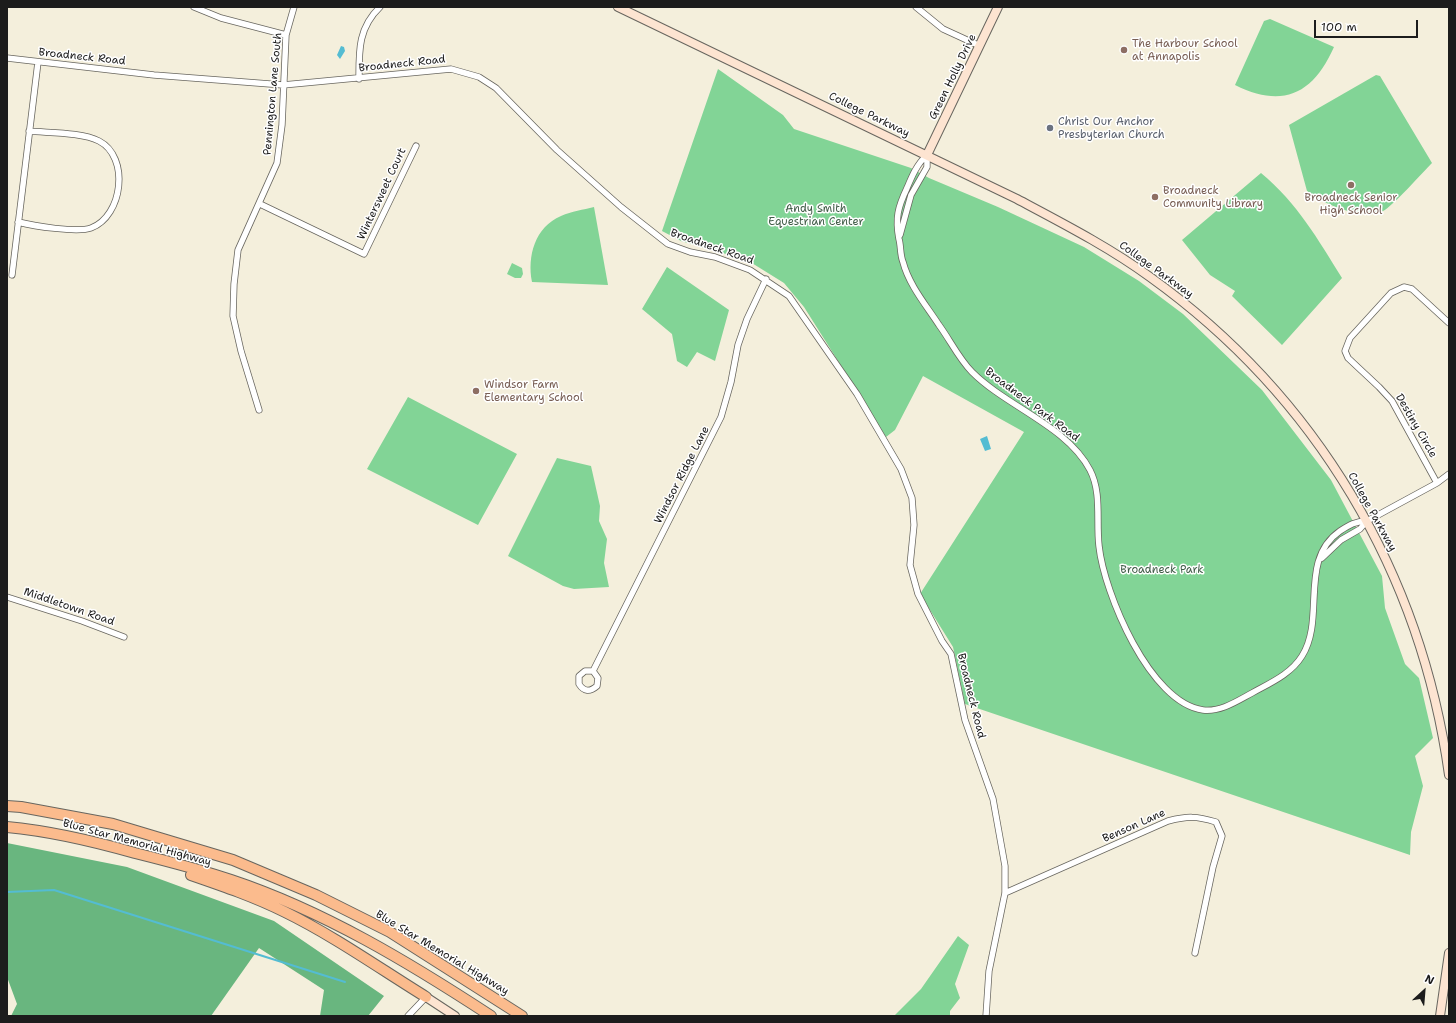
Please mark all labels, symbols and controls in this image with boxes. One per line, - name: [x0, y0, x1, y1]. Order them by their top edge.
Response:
- scale bar: [1316, 12, 1420, 38]
- text: 100 m: [1321, 19, 1357, 35]
- street label: Pennington Lane South: [261, 32, 285, 156]
- street label: Green Holly Drive: [927, 32, 979, 122]
- place label: The Harbour School at Annapolis: [1132, 37, 1237, 63]
- marker: The Harbour School at Annapolis: [1119, 45, 1129, 55]
- street label: Broadneck Road: [38, 46, 126, 68]
- street label: Broadneck Road: [358, 53, 446, 75]
- street label: College Parkway: [826, 90, 912, 140]
- place label: Christ Our Anchor Presbyterian Church: [1058, 115, 1165, 141]
- marker: Christ Our Anchor Presbyterian Church: [1045, 123, 1055, 133]
- street label: Wintersweet Court: [355, 146, 409, 242]
- marker: Broadneck Senior High School: [1346, 180, 1356, 190]
- place label: Broadneck Community Library: [1163, 184, 1263, 210]
- place label: Broadneck Senior High School: [1304, 191, 1398, 217]
- marker: Broadneck Community Library: [1150, 192, 1160, 202]
- park label: Andy Smith Equestrian Center: [768, 202, 864, 228]
- street label: Broadneck Road: [669, 227, 755, 267]
- street label: College Parkway: [1116, 239, 1196, 301]
- street label: Broadneck Park Road: [982, 365, 1082, 445]
- place label: Windsor Farm Elementary School: [484, 378, 583, 404]
- marker: Windsor Farm Elementary School: [471, 386, 481, 396]
- street label: Destiny Circle: [1392, 392, 1440, 460]
- street label: Windsor Ridge Lane: [652, 424, 712, 526]
- street label: College Parkway: [1345, 470, 1399, 554]
- park label: Broadneck Park: [1120, 563, 1204, 577]
- street label: Middletown Road: [22, 585, 116, 629]
- street label: Broadneck Road: [954, 652, 988, 740]
- street label: Benson Lane: [1101, 806, 1167, 846]
- street label: Blue Star Memorial Highway: [61, 817, 213, 869]
- street label: Blue Star Memorial Highway: [373, 908, 511, 998]
- north arrow: [1404, 971, 1444, 1011]
- text: N: [1422, 971, 1437, 988]

